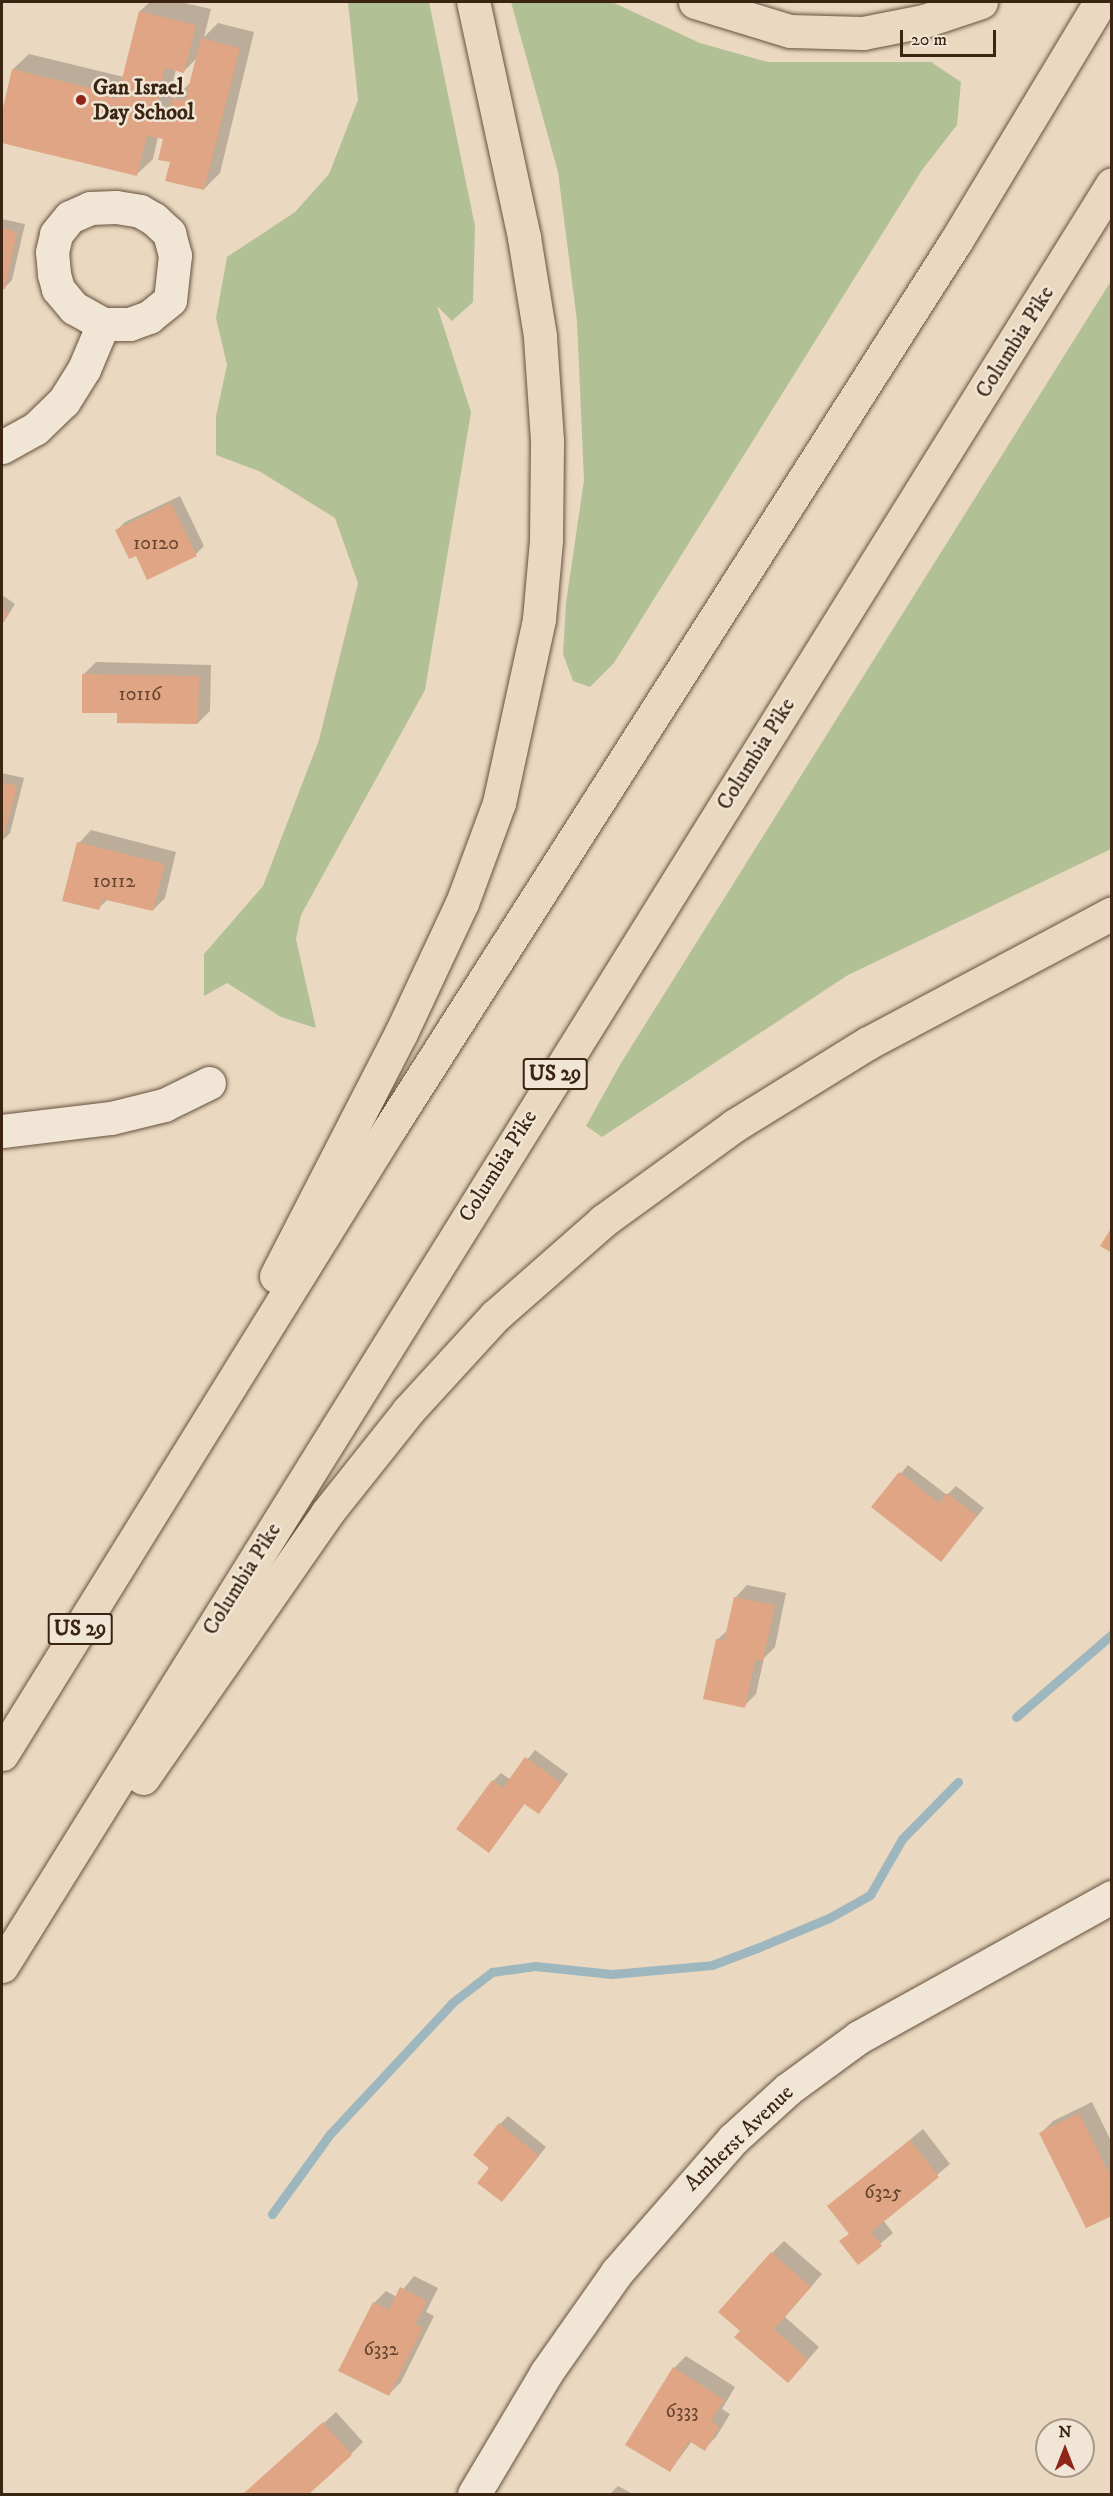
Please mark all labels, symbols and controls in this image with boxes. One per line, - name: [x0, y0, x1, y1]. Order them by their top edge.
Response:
- scale bar: [903, 18, 999, 56]
- text: 20 m: [911, 29, 947, 51]
- place label: Gan Israel Day School: [93, 74, 194, 125]
- marker: Gan Israel Day School: [74, 93, 88, 107]
- street label: Columbia Pike: [970, 281, 1060, 403]
- house number: 10120: [133, 531, 179, 555]
- house number: 10116: [119, 682, 161, 706]
- street label: Columbia Pike: [711, 693, 801, 815]
- house number: 10112: [93, 869, 135, 893]
- road number: US 29: [522, 1056, 588, 1092]
- street label: Columbia Pike: [453, 1105, 543, 1227]
- street label: Columbia Pike: [197, 1518, 287, 1640]
- road number: US 29: [47, 1611, 113, 1647]
- street label: Amherst Avenue: [679, 2079, 799, 2197]
- house number: 6325: [864, 2180, 902, 2204]
- house number: 6332: [363, 2337, 399, 2361]
- house number: 6333: [666, 2399, 698, 2423]
- north arrow: [1035, 2418, 1095, 2478]
- text: N: [1058, 2422, 1072, 2442]

